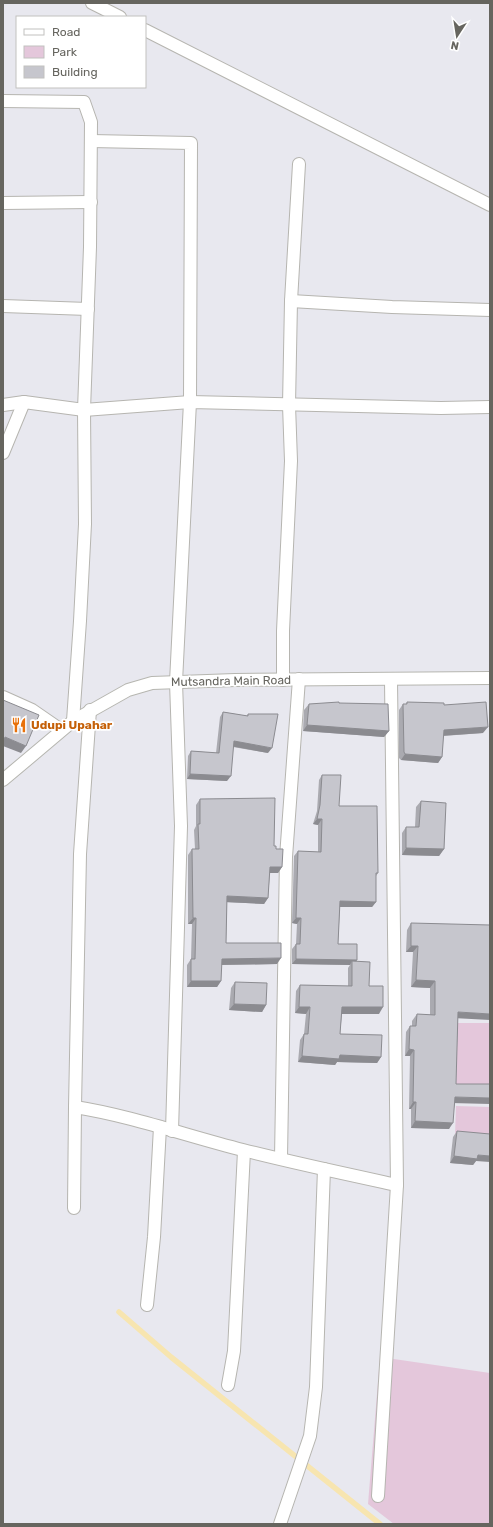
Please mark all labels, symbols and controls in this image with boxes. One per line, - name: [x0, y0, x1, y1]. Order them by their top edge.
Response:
- legend: [16, 16, 146, 88]
- north arrow: [437, 16, 477, 56]
- text: Road: [52, 25, 80, 39]
- text: N: [450, 38, 460, 52]
- text: Park: [52, 45, 78, 59]
- text: Building: [52, 65, 98, 79]
- street label: Mutsandra Main Road: [171, 673, 291, 689]
- restaurant icon: Udupi Upahar: [10, 716, 28, 734]
- place label: Udupi Upahar: [31, 718, 113, 732]

